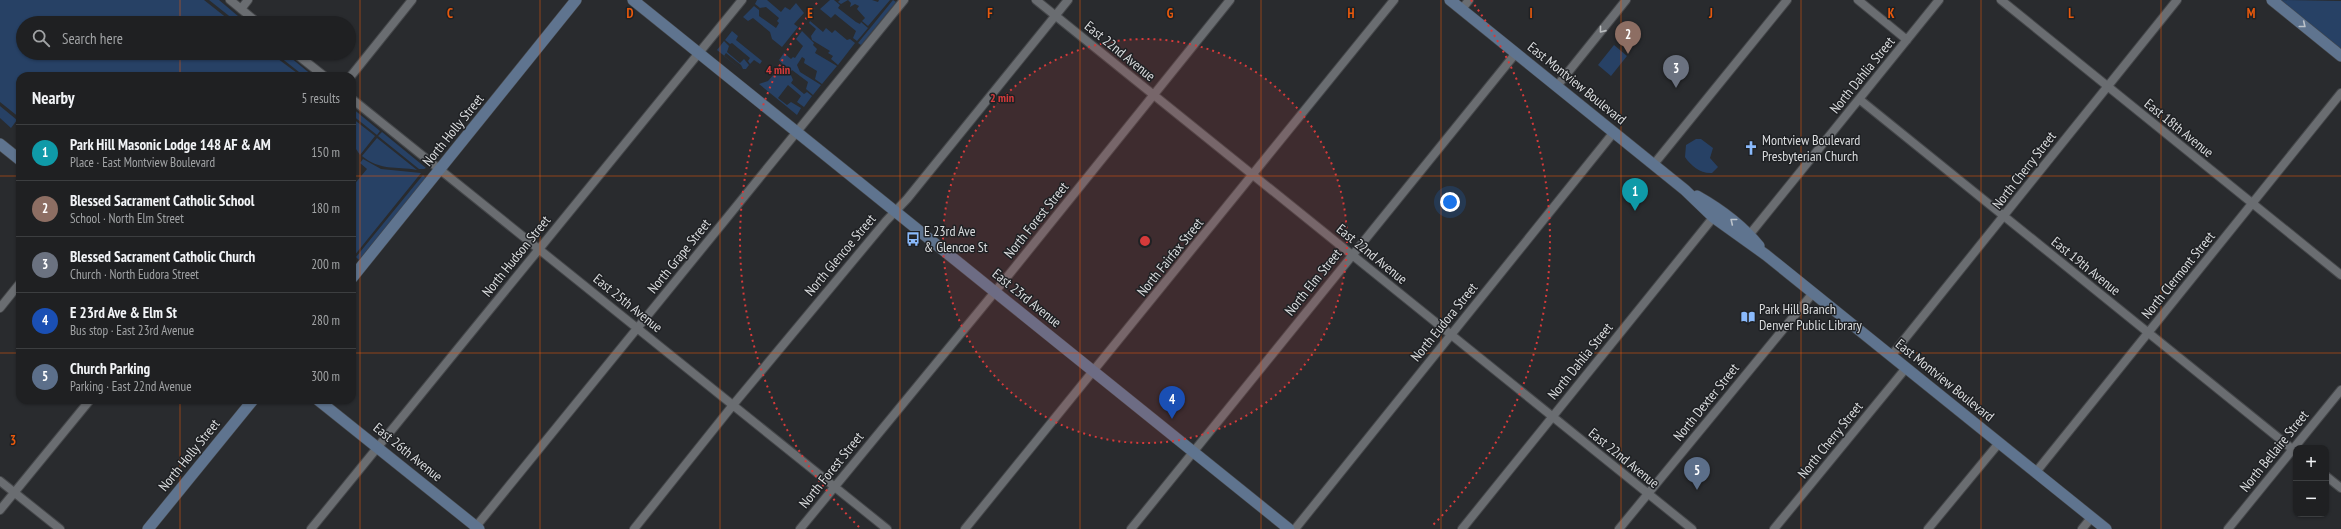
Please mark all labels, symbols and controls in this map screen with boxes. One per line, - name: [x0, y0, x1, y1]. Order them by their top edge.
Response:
- text: C: [447, 5, 453, 22]
- text: D: [627, 5, 634, 22]
- text: E: [807, 5, 813, 22]
- text: F: [987, 5, 993, 22]
- text: G: [1167, 5, 1174, 22]
- text: H: [1348, 5, 1355, 22]
- text: I: [1529, 5, 1533, 22]
- text: J: [1708, 5, 1713, 22]
- text: K: [1888, 5, 1895, 22]
- text: L: [2068, 5, 2074, 22]
- text: M: [2247, 5, 2256, 22]
- search box: [16, 16, 356, 60]
- street label: East 22nd Avenue: [1081, 17, 1159, 85]
- one-way arrow: [2298, 20, 2305, 27]
- pin: 2: [1615, 21, 1641, 54]
- one-way arrow: [1599, 26, 1606, 33]
- icon: search: [30, 27, 52, 49]
- text: Search here: [62, 29, 123, 48]
- street label: North Dahlia Street: [1826, 33, 1899, 117]
- street label: East Montview Boulevard: [1524, 38, 1630, 128]
- pin: 3: [1663, 55, 1689, 88]
- text: 4 min: [766, 62, 790, 77]
- text: Nearby: [32, 87, 75, 109]
- text: 5 results: [301, 90, 340, 107]
- street label: North Holly Street: [418, 90, 488, 170]
- text: 2 min: [990, 90, 1014, 105]
- street label: East 18th Avenue: [2141, 95, 2217, 161]
- street label: North Cherry Street: [1988, 127, 2060, 212]
- place label: Montview Boulevard Presbyterian Church: [1762, 131, 1860, 165]
- text: Park Hill Masonic Lodge 148 AF & AM: [70, 135, 271, 154]
- church icon: Montview Boulevard Presbyterian Church: [1743, 140, 1759, 156]
- text: 1: [42, 144, 48, 161]
- text: 150 m: [311, 144, 340, 161]
- text: Place · East Montview Boulevard: [70, 154, 215, 171]
- street label: North Forest Street: [1000, 178, 1072, 262]
- pin: 1: [1622, 178, 1648, 211]
- text: Blessed Sacrament Catholic School: [70, 191, 254, 210]
- your location: [1440, 192, 1460, 212]
- text: 2: [42, 200, 48, 217]
- text: 180 m: [311, 200, 340, 217]
- text: School · North Elm Street: [70, 210, 184, 227]
- street label: North Glencoe Street: [801, 210, 880, 300]
- street label: North Hudson Street: [478, 212, 554, 300]
- street label: North Fairfax Street: [1133, 214, 1207, 300]
- street label: North Grape Street: [643, 215, 715, 297]
- one-way arrow: [1731, 219, 1738, 226]
- street label: East 22nd Avenue: [1333, 220, 1411, 288]
- place label: E 23rd Ave & Glencoe St: [924, 222, 988, 256]
- street label: North Clermont Street: [2137, 228, 2219, 322]
- bus stop icon: E 23rd Ave & Glencoe St: [905, 231, 921, 247]
- street label: East 19th Avenue: [2048, 233, 2124, 299]
- centre of rings: [1138, 234, 1152, 248]
- street label: North Elm Street: [1280, 245, 1346, 319]
- text: Blessed Sacrament Catholic Church: [70, 247, 255, 266]
- text: 3: [42, 256, 48, 273]
- text: 200 m: [311, 256, 340, 273]
- street label: East 23rd Avenue: [989, 265, 1065, 331]
- text: Church · North Eudora Street: [70, 266, 199, 283]
- street label: East 25th Avenue: [590, 270, 666, 336]
- street label: North Eudora Street: [1407, 279, 1481, 365]
- place label: Park Hill Branch Denver Public Library: [1759, 300, 1863, 334]
- text: E 23rd Ave & Elm St: [70, 303, 177, 322]
- library icon: Park Hill Branch Denver Public Library: [1740, 309, 1756, 325]
- text: 4: [42, 312, 48, 329]
- text: 280 m: [311, 312, 340, 329]
- street label: North Dahlia Street: [1544, 319, 1617, 403]
- text: Bus stop · East 23rd Avenue: [70, 322, 194, 339]
- street label: East Montview Boulevard: [1892, 335, 1998, 425]
- text: Church Parking: [70, 359, 150, 378]
- street label: North Dexter Street: [1669, 359, 1743, 444]
- text: 5: [42, 368, 48, 385]
- text: 300 m: [311, 368, 340, 385]
- text: Parking · East 22nd Avenue: [70, 378, 192, 395]
- pin: 4: [1159, 386, 1185, 419]
- street label: North Cherry Street: [1794, 398, 1867, 482]
- street label: North Bellaire Street: [2236, 406, 2312, 495]
- street label: North Holly Street: [154, 415, 224, 495]
- street label: East 26th Avenue: [370, 419, 446, 485]
- street label: East 22nd Avenue: [1585, 424, 1663, 492]
- street label: North Forest Street: [795, 428, 867, 512]
- text: 3: [10, 432, 16, 449]
- map controls: [2293, 445, 2329, 517]
- button: +: [2293, 445, 2329, 481]
- pin: 5: [1684, 457, 1710, 490]
- button: −: [2293, 481, 2329, 517]

